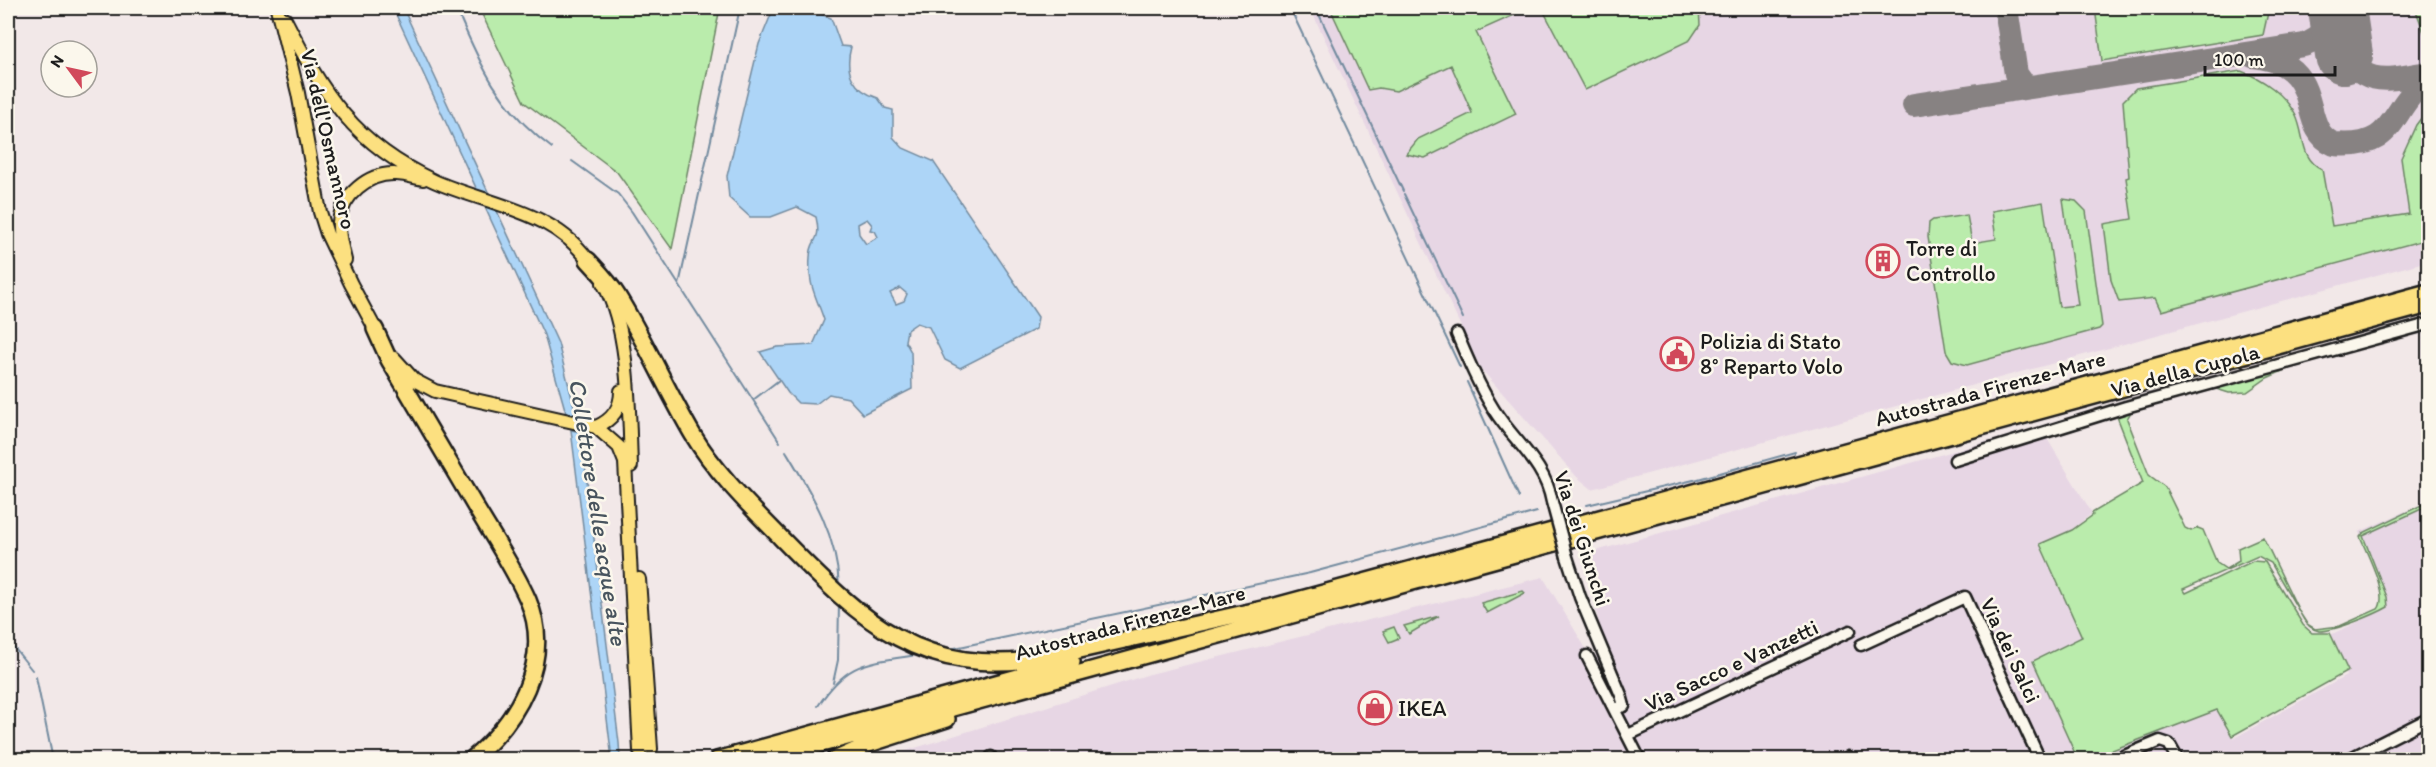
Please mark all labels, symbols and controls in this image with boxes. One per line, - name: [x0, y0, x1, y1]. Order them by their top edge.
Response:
- north arrow: [39, 39, 99, 99]
- scale bar: [2205, 39, 2336, 77]
- street label: Via dell'Osmannoro: [295, 46, 362, 232]
- text: 100 m: [2214, 49, 2264, 71]
- text: N: [46, 51, 68, 71]
- place label: Torre di Controllo: [1906, 235, 1996, 287]
- building icon: Torre di Controllo: [1865, 243, 1901, 279]
- place label: Polizia di Stato 8° Reparto Volo: [1700, 328, 1843, 380]
- public building icon: Polizia di Stato 8° Reparto Volo: [1659, 336, 1695, 372]
- street label: Via della Cupola: [2108, 338, 2263, 403]
- street label: Autostrada Firenze-Mare: [1872, 345, 2108, 432]
- water label: Collettore delle acque alte: [563, 377, 634, 649]
- street label: Via dei Giunchi: [1548, 467, 1617, 609]
- street label: Autostrada Firenze-Mare: [1012, 579, 1248, 666]
- street label: Via dei Salci: [1974, 593, 2047, 707]
- street label: Via Sacco e Vanzetti: [1640, 613, 1822, 718]
- shop icon: IKEA: [1357, 690, 1393, 726]
- place label: IKEA: [1398, 695, 1447, 722]

